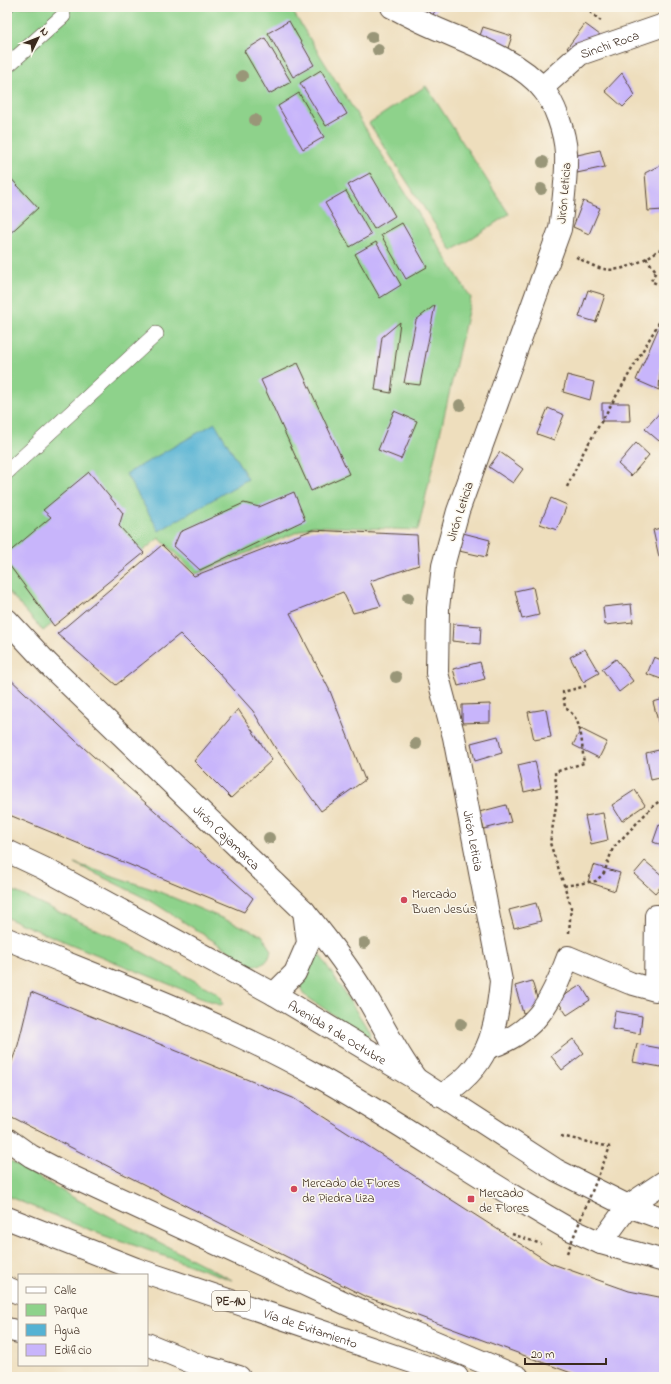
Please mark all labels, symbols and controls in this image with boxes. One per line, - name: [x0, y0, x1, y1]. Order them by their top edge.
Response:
- north arrow: [18, 18, 58, 58]
- text: N: [36, 24, 53, 40]
- street label: Sinchi Roca: [578, 26, 642, 64]
- street label: Jirón Leticia: [552, 162, 577, 225]
- street label: Jirón Leticia: [442, 479, 479, 544]
- street label: Jirón Cajamarca: [188, 801, 264, 875]
- street label: Jirón Leticia: [457, 809, 488, 873]
- place label: Mercado Buen Jesús: [411, 885, 477, 919]
- marker: Mercado Buen Jesús: [399, 895, 409, 905]
- street label: Avenida 9 de Octubre: [284, 996, 390, 1070]
- place label: Mercado de Flores de Piedra Liza: [302, 1174, 400, 1208]
- marker: Mercado de Flores de Piedra Liza: [289, 1184, 299, 1194]
- place label: Mercado de Flores: [479, 1184, 530, 1218]
- marker: Mercado de Flores: [466, 1194, 476, 1204]
- legend: [18, 1274, 148, 1366]
- text: Calle: [54, 1282, 77, 1300]
- road number: PE-1N: [212, 1291, 250, 1311]
- text: Parque: [54, 1302, 88, 1320]
- street label: Vía de Evitamiento: [260, 1304, 360, 1354]
- text: Agua: [54, 1322, 80, 1341]
- scale bar: [525, 1340, 606, 1366]
- text: Edificio: [54, 1342, 92, 1360]
- text: 20 m: [531, 1346, 554, 1364]

